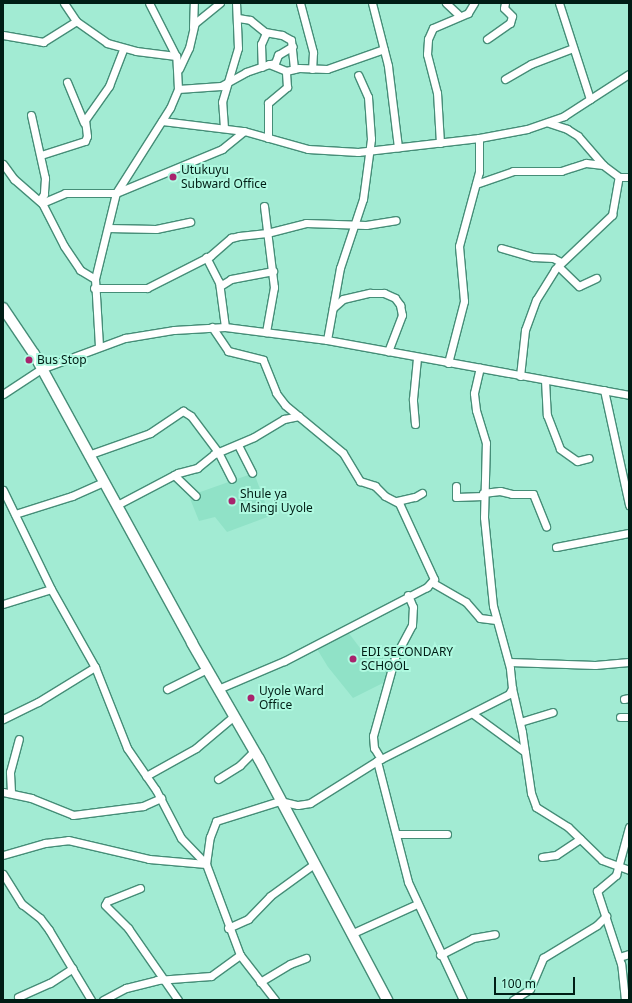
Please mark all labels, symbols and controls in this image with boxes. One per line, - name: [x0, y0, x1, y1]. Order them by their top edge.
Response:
- place label: Utukuyu Subward Office: [181, 163, 267, 191]
- marker: Utukuyu Subward Office: [168, 172, 178, 182]
- place label: Bus Stop: [37, 353, 87, 367]
- marker: Bus Stop: [24, 355, 34, 365]
- place label: Shule ya Msingi Uyole: [240, 487, 313, 515]
- marker: Shule ya Msingi Uyole: [227, 496, 237, 506]
- place label: EDI SECONDARY SCHOOL: [361, 645, 453, 673]
- marker: EDI SECONDARY SCHOOL: [348, 654, 358, 664]
- place label: Uyole Ward Office: [259, 684, 324, 712]
- marker: Uyole Ward Office: [246, 693, 256, 703]
- scale bar: [496, 969, 577, 995]
- text: 100 m: [501, 975, 536, 992]

